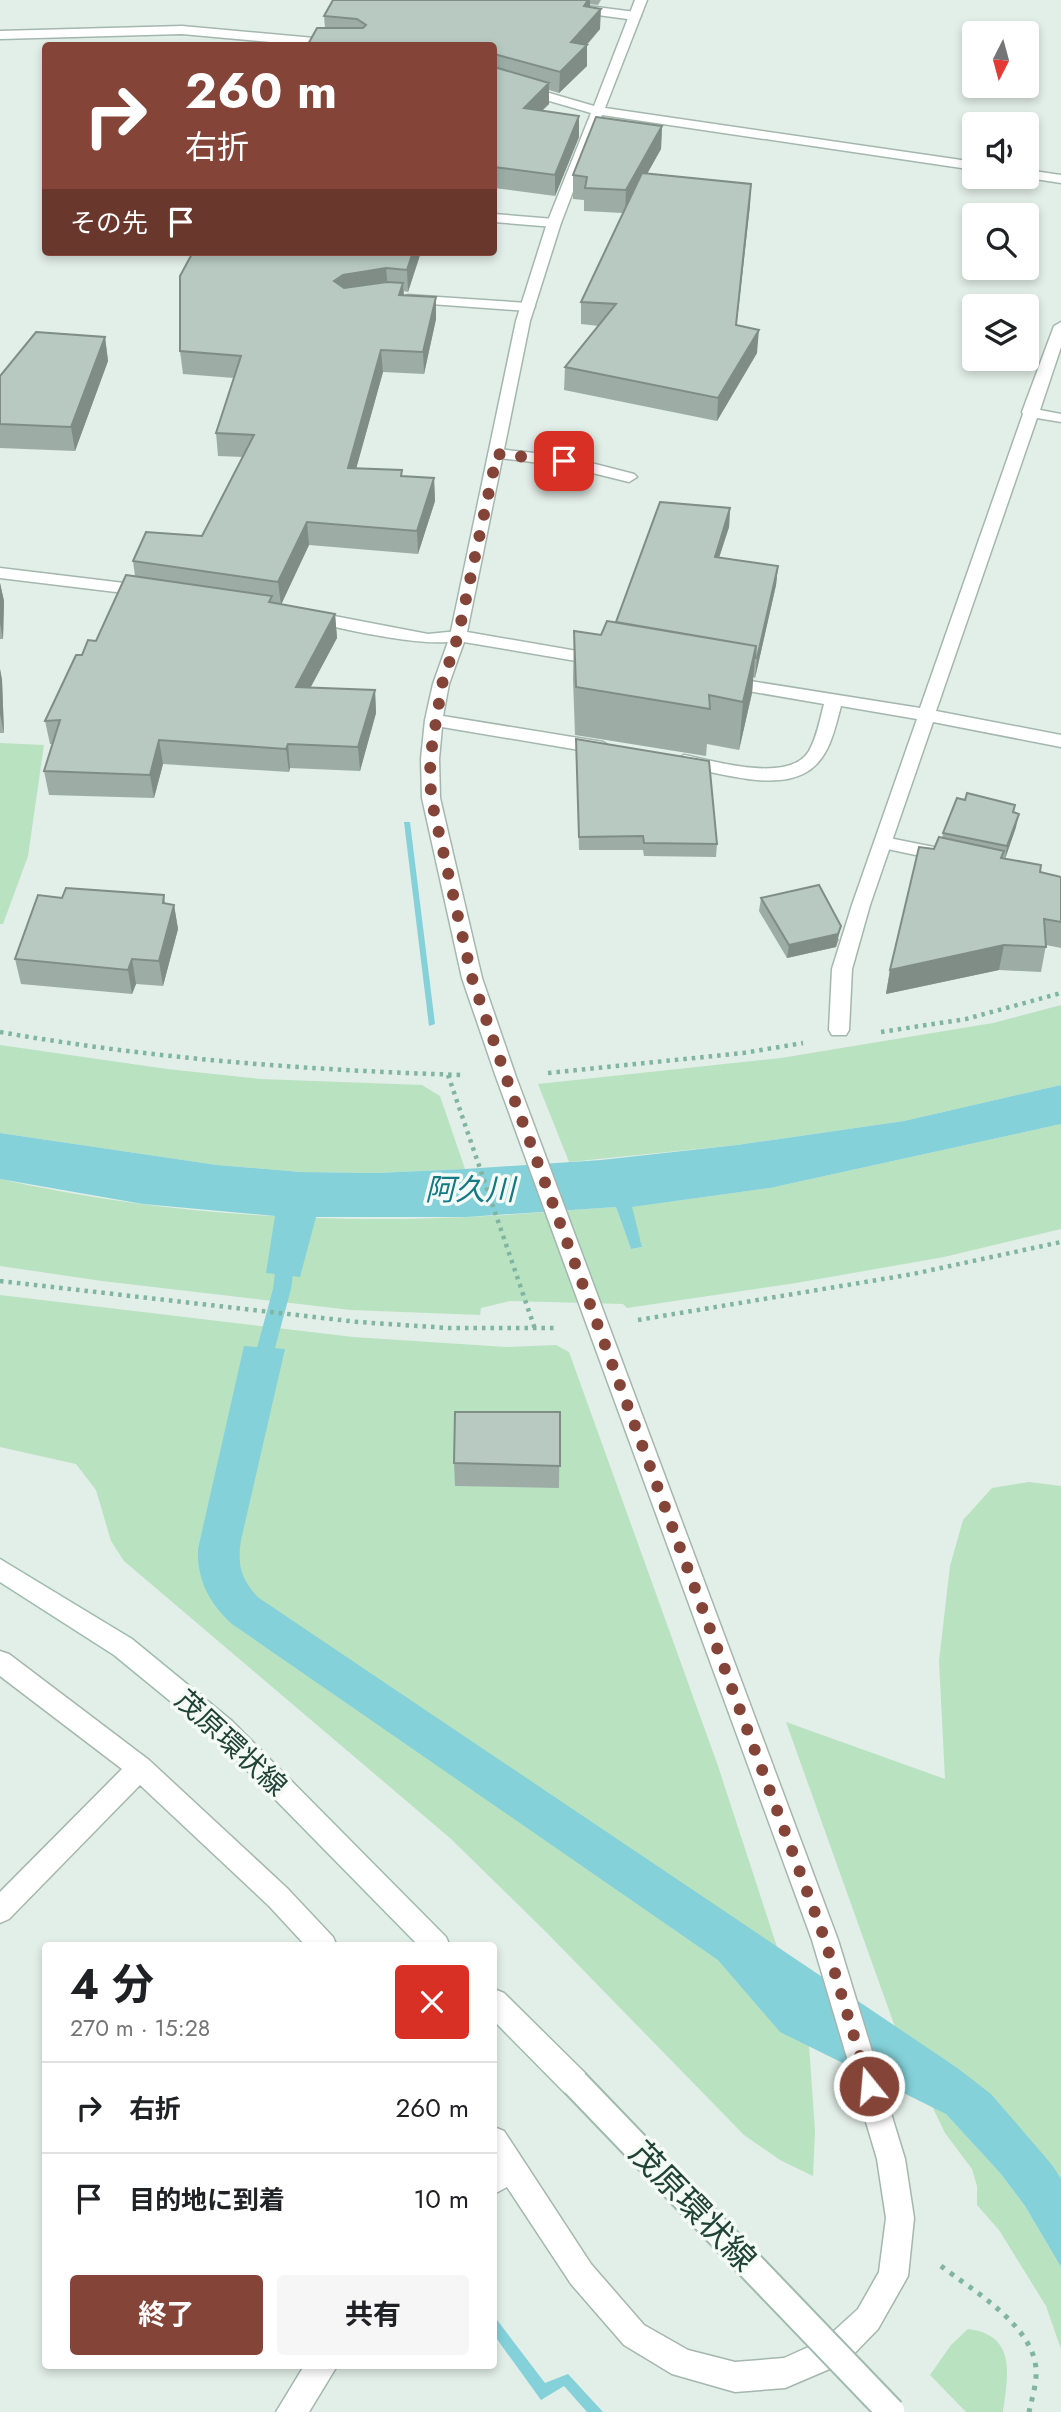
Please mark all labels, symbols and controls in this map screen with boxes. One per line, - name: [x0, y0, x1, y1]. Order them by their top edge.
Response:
- north arrow: [962, 21, 1040, 98]
- map controls: [962, 21, 1039, 371]
- text: 260 m: [185, 56, 337, 126]
- icon: right: [70, 70, 161, 161]
- button: sound: [962, 112, 1039, 189]
- text: 右折: [185, 124, 249, 170]
- icon: arrive: [162, 203, 200, 241]
- button: search: [962, 203, 1039, 280]
- text: その先: [70, 204, 148, 242]
- button: layers: [962, 294, 1039, 371]
- pin: [534, 431, 594, 491]
- icon: arrive: [545, 442, 583, 480]
- water label: 阿久川: [425, 1168, 518, 1211]
- street label: 茂原環状線: [166, 1680, 296, 1806]
- text: 4 分: [70, 1954, 154, 2015]
- button: close: [395, 1965, 469, 2039]
- text: 270 m · 15:28: [70, 2011, 210, 2045]
- position arrow: [832, 2049, 906, 2123]
- icon: right: [70, 2089, 108, 2127]
- text: 260 m: [396, 2089, 469, 2127]
- text: 右折: [129, 2090, 181, 2128]
- street label: 茂原環状線: [619, 2130, 767, 2282]
- icon: arrive: [70, 2180, 108, 2218]
- text: 10 m: [414, 2180, 469, 2218]
- text: 目的地に到着: [129, 2181, 285, 2219]
- button: 終了: [70, 2275, 263, 2355]
- button: 共有: [277, 2275, 469, 2355]

